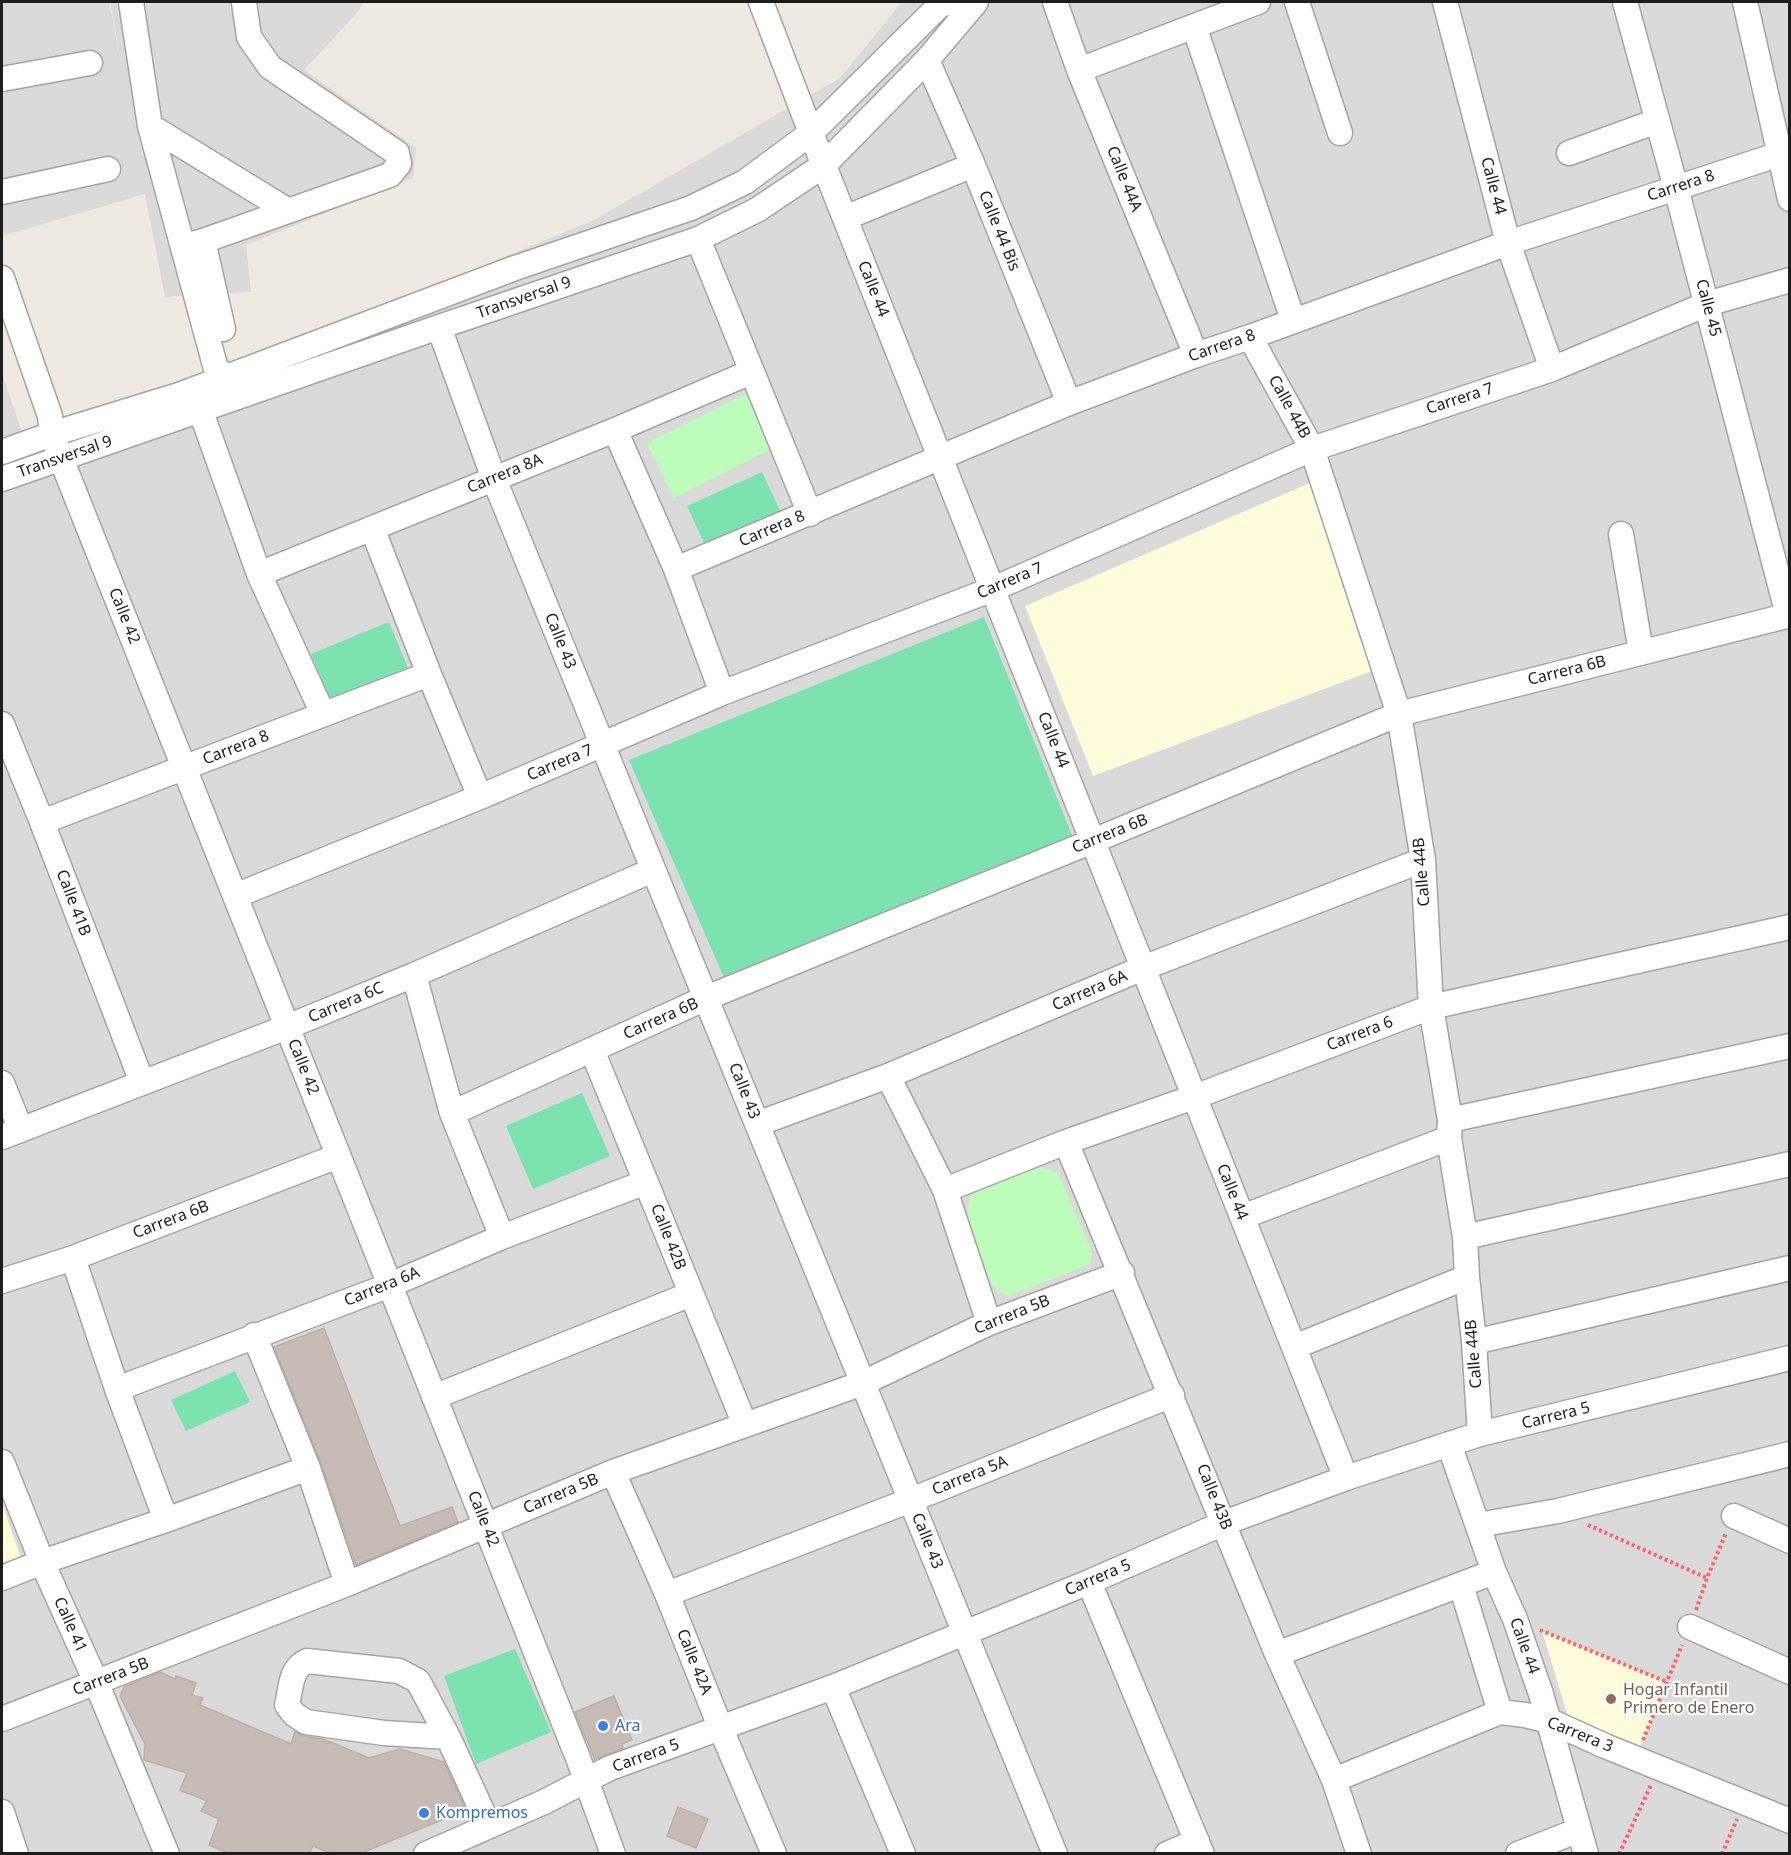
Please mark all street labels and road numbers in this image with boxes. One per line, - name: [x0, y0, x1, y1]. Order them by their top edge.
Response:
- street label: Calle 44A: [1102, 143, 1146, 215]
- street label: Calle 44: [1476, 155, 1510, 217]
- street label: Carrera 8: [1645, 166, 1717, 206]
- street label: Calle 44 Bis: [974, 188, 1024, 274]
- street label: Calle 44: [853, 258, 893, 320]
- street label: Transversal 9: [474, 273, 574, 323]
- street label: Calle 45: [1691, 277, 1725, 339]
- street label: Carrera 8: [1186, 326, 1258, 366]
- street label: Calle 44B: [1264, 372, 1314, 442]
- street label: Carrera 7: [1424, 379, 1496, 419]
- street label: Transversal 9: [15, 432, 115, 482]
- street label: Carrera 8A: [464, 450, 546, 498]
- street label: Carrera 8: [736, 507, 808, 551]
- street label: Carrera 7: [974, 559, 1046, 603]
- street label: Calle 42: [104, 585, 144, 647]
- street label: Calle 43: [540, 610, 580, 672]
- street label: Carrera 6B: [1526, 652, 1608, 690]
- street label: Calle 44: [1033, 709, 1073, 771]
- street label: Carrera 8: [200, 727, 272, 769]
- street label: Carrera 7: [524, 741, 596, 785]
- street label: Carrera 6B: [1069, 810, 1151, 858]
- street label: Calle 44B: [1409, 837, 1435, 907]
- street label: Calle 41B: [52, 867, 94, 939]
- street label: Carrera 6A: [1050, 967, 1130, 1015]
- street label: Carrera 6C: [306, 979, 386, 1027]
- street label: Carrera 6B: [621, 994, 701, 1044]
- street label: Carrera 6: [1324, 1013, 1396, 1055]
- street label: Calle 42: [283, 1036, 323, 1098]
- street label: Calle 43: [724, 1060, 764, 1122]
- street label: Calle 44: [1212, 1161, 1252, 1223]
- street label: Carrera 6B: [130, 1197, 212, 1243]
- street label: Calle 42B: [646, 1201, 690, 1273]
- street label: Carrera 6A: [341, 1263, 423, 1311]
- street label: Carrera 5B: [971, 1291, 1053, 1339]
- street label: Calle 44B: [1461, 1319, 1487, 1389]
- street label: Carrera 5: [1520, 1398, 1592, 1434]
- street label: Carrera 5A: [929, 1452, 1011, 1500]
- street label: Calle 43B: [1192, 1461, 1236, 1533]
- street label: Carrera 5B: [520, 1470, 602, 1518]
- street label: Calle 42: [463, 1488, 503, 1550]
- street label: Calle 43: [907, 1510, 947, 1572]
- street label: Carrera 5: [1062, 1556, 1134, 1600]
- street label: Calle 41: [49, 1594, 91, 1656]
- street label: Calle 44: [1505, 1615, 1543, 1677]
- street label: Calle 42A: [672, 1626, 716, 1698]
- street label: Carrera 5B: [70, 1654, 152, 1700]
- street label: Carrera 3: [1544, 1713, 1616, 1757]
- street label: Carrera 5: [610, 1735, 682, 1777]

